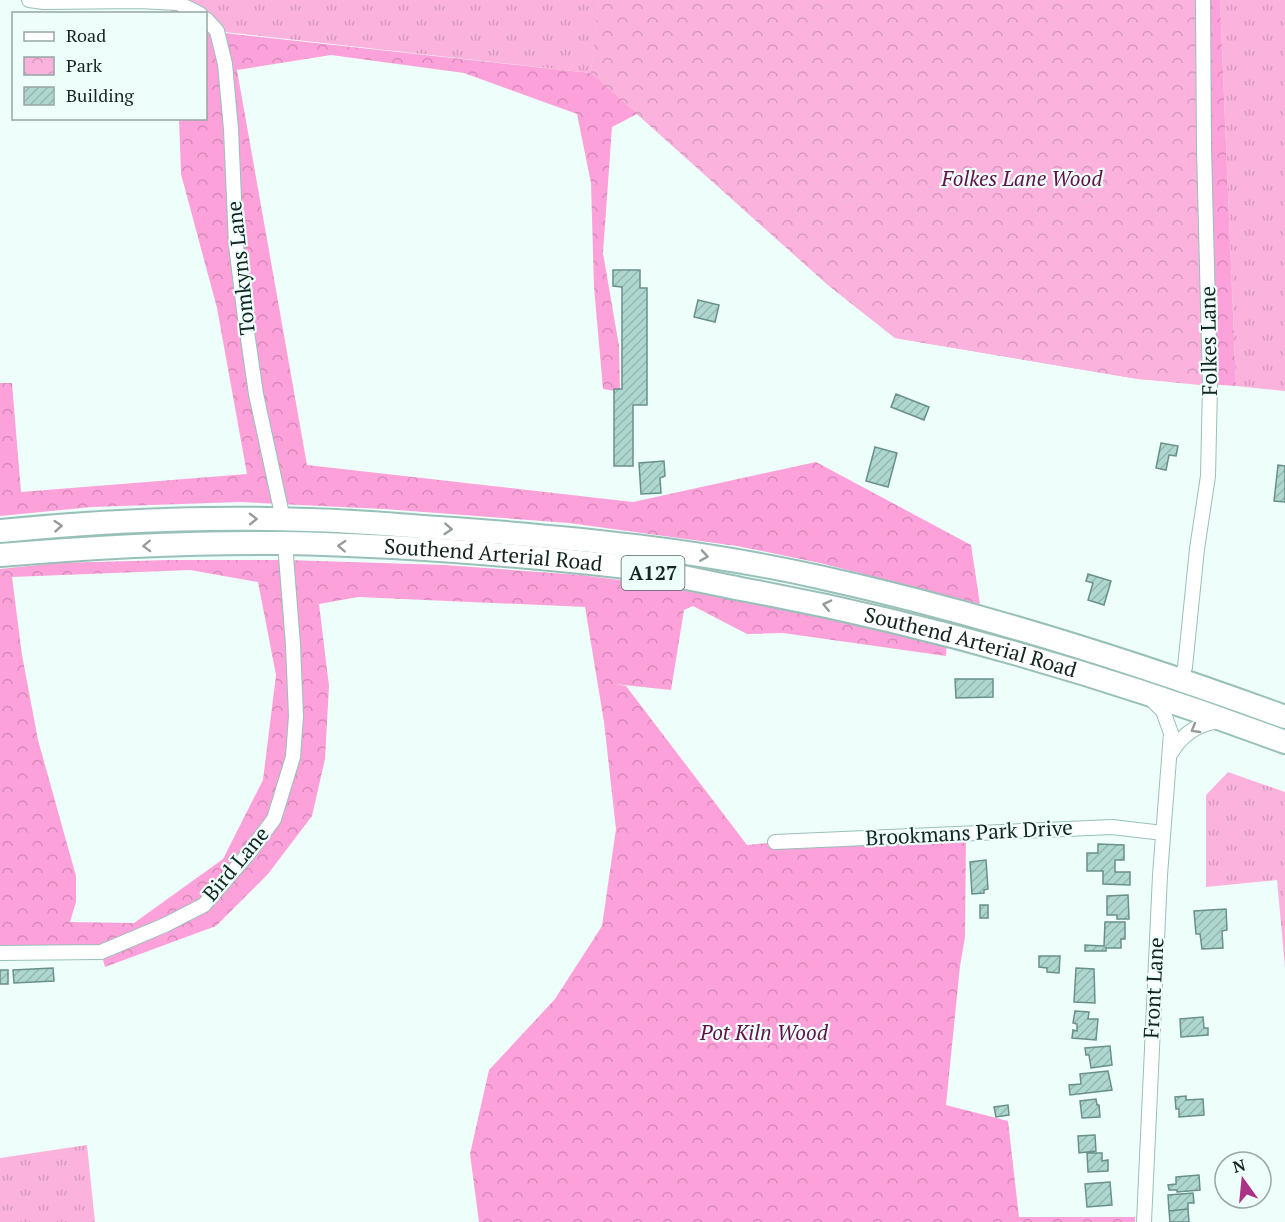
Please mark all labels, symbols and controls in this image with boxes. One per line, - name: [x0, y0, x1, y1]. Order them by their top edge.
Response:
- legend: [12, 12, 207, 120]
- text: Road: [66, 23, 106, 47]
- text: Park: [66, 53, 103, 77]
- text: Building: [66, 83, 134, 107]
- park label: Folkes Lane Wood: [941, 164, 1103, 192]
- street label: Tomkyns Lane: [219, 200, 261, 337]
- street label: Folkes Lane: [1193, 286, 1223, 396]
- one-way arrow: [249, 513, 258, 526]
- one-way arrow: [54, 520, 63, 533]
- one-way arrow: [443, 522, 452, 535]
- street label: Southend Arterial Road: [383, 532, 604, 577]
- one-way arrow: [338, 539, 347, 552]
- one-way arrow: [143, 540, 152, 552]
- one-way arrow: [700, 550, 709, 562]
- road number: A127: [622, 556, 684, 590]
- one-way arrow: [822, 600, 832, 613]
- street label: Southend Arterial Road: [862, 600, 1081, 684]
- one-way arrow: [1191, 722, 1201, 734]
- street label: Brookmans Park Drive: [865, 813, 1073, 851]
- street label: Bird Lane: [196, 820, 275, 907]
- street label: Front Lane: [1136, 936, 1170, 1039]
- park label: Pot Kiln Wood: [699, 1018, 829, 1046]
- north arrow: [1213, 1150, 1273, 1210]
- text: N: [1230, 1153, 1248, 1178]

